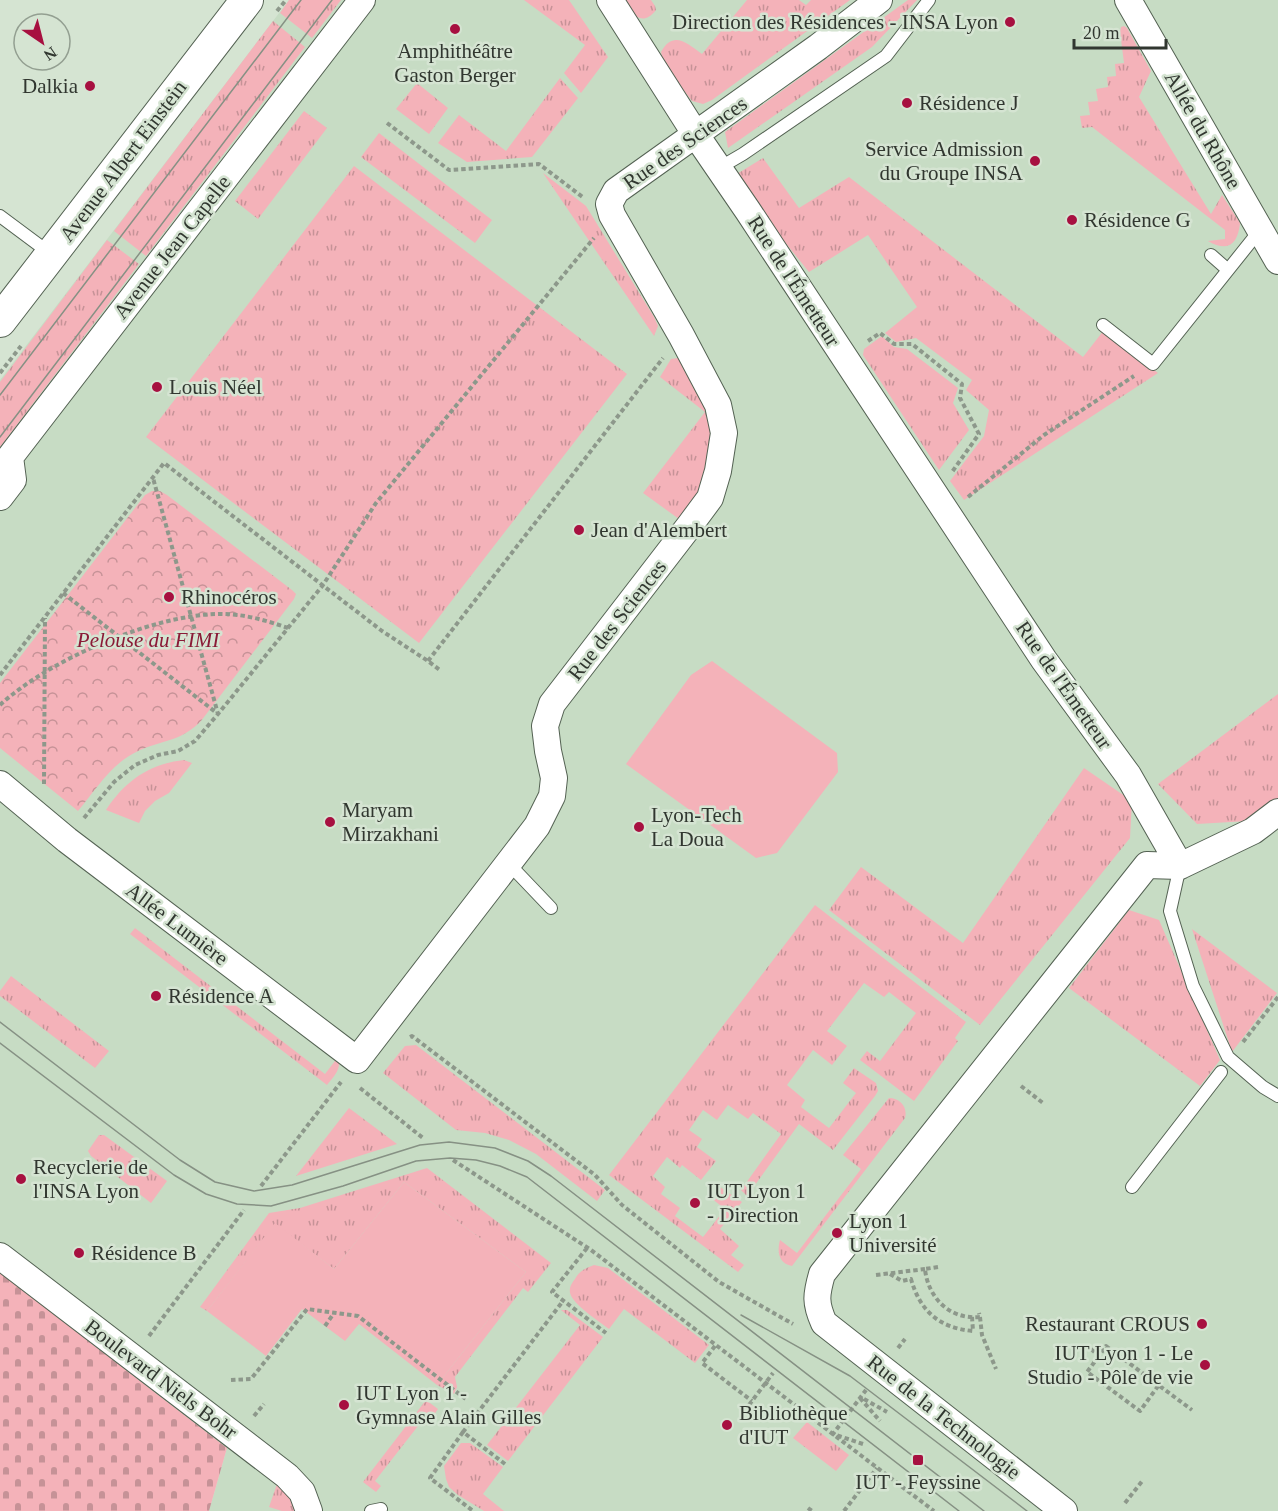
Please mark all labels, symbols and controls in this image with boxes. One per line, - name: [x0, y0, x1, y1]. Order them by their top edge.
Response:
- place label: Direction des Résidences - INSA Lyon: [672, 10, 998, 34]
- north arrow: [12, 12, 72, 72]
- scale bar: [1074, 12, 1166, 50]
- marker: Direction des Résidences - INSA Lyon: [1003, 15, 1017, 29]
- marker: Amphithéâtre Gaston Berger: [448, 22, 462, 36]
- text: 20 m: [1083, 23, 1120, 43]
- place label: Amphithéâtre Gaston Berger: [394, 39, 516, 87]
- text: N: [40, 44, 60, 64]
- street label: Allée du Rhône: [1160, 67, 1246, 193]
- place label: Dalkia: [22, 74, 79, 98]
- street label: Avenue Albert Einstein: [55, 75, 192, 246]
- marker: Dalkia: [83, 79, 97, 93]
- street label: Rue des Sciences: [618, 91, 752, 195]
- place label: Résidence J: [919, 91, 1019, 115]
- marker: Résidence J: [900, 96, 914, 110]
- place label: Service Admission du Groupe INSA: [865, 137, 1024, 185]
- marker: Service Admission du Groupe INSA: [1028, 154, 1042, 168]
- street label: Avenue Jean Capelle: [108, 170, 236, 324]
- place label: Résidence G: [1084, 208, 1191, 232]
- street label: Rue de l'Émetteur: [743, 211, 845, 351]
- marker: Résidence G: [1065, 213, 1079, 227]
- place label: Louis Néel: [169, 375, 262, 399]
- marker: Louis Néel: [150, 380, 164, 394]
- place label: Jean d'Alembert: [591, 518, 727, 542]
- marker: Jean d'Alembert: [572, 523, 586, 537]
- street label: Rue des Sciences: [563, 555, 671, 685]
- place label: Rhinocéros: [181, 585, 277, 609]
- marker: Rhinocéros: [162, 590, 176, 604]
- street label: Rue de l'Émetteur: [1011, 616, 1117, 754]
- park label: Pelouse du FIMI: [76, 628, 220, 652]
- place label: Maryam Mirzakhani: [342, 798, 439, 846]
- place label: Lyon-Tech La Doua: [651, 803, 742, 851]
- marker: Maryam Mirzakhani: [323, 815, 337, 829]
- marker: Lyon-Tech La Doua: [632, 820, 646, 834]
- street label: Allée Lumière: [121, 878, 233, 970]
- place label: Résidence A: [168, 984, 274, 1008]
- marker: Résidence A: [149, 989, 163, 1003]
- place label: Recyclerie de l'INSA Lyon: [33, 1155, 148, 1203]
- marker: Recyclerie de l'INSA Lyon: [14, 1172, 28, 1186]
- place label: IUT Lyon 1 - Direction: [707, 1179, 806, 1227]
- marker: IUT Lyon 1 - Direction: [688, 1196, 702, 1210]
- place label: Lyon 1 Université: [849, 1209, 936, 1257]
- marker: Lyon 1 Université: [830, 1226, 844, 1240]
- place label: Résidence B: [91, 1241, 197, 1265]
- marker: Résidence B: [72, 1246, 86, 1260]
- place label: Restaurant CROUS: [1025, 1312, 1190, 1336]
- street label: Boulevard Niels Bohr: [80, 1314, 242, 1444]
- marker: Restaurant CROUS: [1195, 1317, 1209, 1331]
- place label: IUT Lyon 1 - Le Studio - Pôle de vie: [1027, 1341, 1193, 1389]
- street label: Rue de la Technologie: [863, 1350, 1025, 1484]
- marker: IUT Lyon 1 - Le Studio - Pôle de vie: [1198, 1358, 1212, 1372]
- place label: IUT Lyon 1 - Gymnase Alain Gilles: [356, 1381, 541, 1429]
- marker: IUT Lyon 1 - Gymnase Alain Gilles: [337, 1398, 351, 1412]
- place label: Bibliothèque d'IUT: [739, 1401, 848, 1449]
- marker: Bibliothèque d'IUT: [720, 1418, 734, 1432]
- marker: IUT - Feyssine: [911, 1453, 925, 1467]
- place label: IUT - Feyssine: [855, 1470, 981, 1494]

